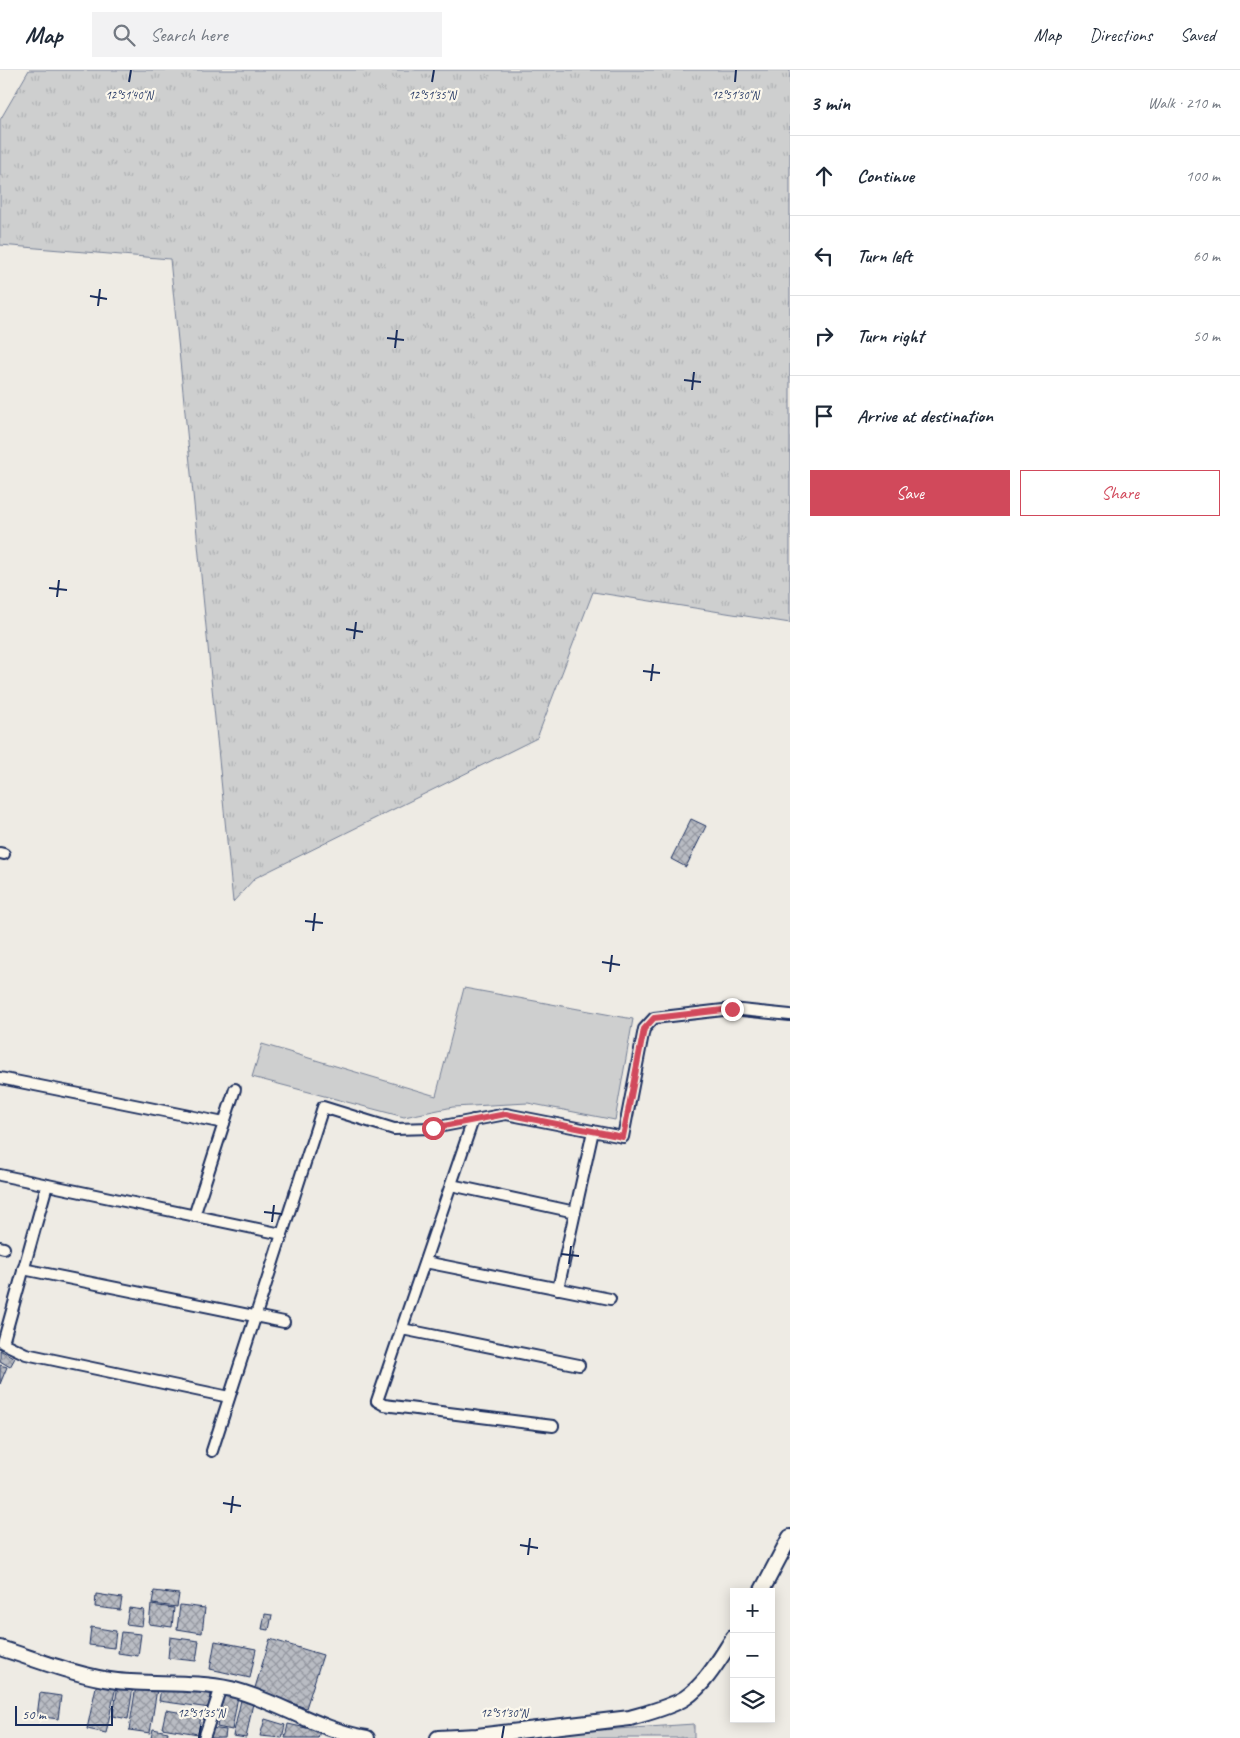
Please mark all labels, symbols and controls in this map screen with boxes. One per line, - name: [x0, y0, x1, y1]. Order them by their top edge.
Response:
- search box: [92, 12, 442, 57]
- text: Map: [25, 20, 62, 50]
- icon: search: [110, 21, 138, 49]
- text: Search here: [150, 23, 228, 47]
- text: Map: [1034, 24, 1061, 46]
- text: Directions: [1089, 24, 1152, 46]
- text: Saved: [1180, 24, 1215, 46]
- text: 12°51'40"N: [105, 87, 154, 103]
- text: 12°51'35"N: [408, 87, 457, 103]
- text: 12°51'30"N: [711, 87, 760, 103]
- text: 3 min: [810, 90, 850, 116]
- text: Walk · 210 m: [1148, 93, 1220, 113]
- icon: ahead: [810, 162, 838, 190]
- text: Continue: [857, 164, 914, 188]
- text: 100 m: [1186, 166, 1220, 186]
- icon: left: [810, 242, 838, 270]
- text: Turn left: [857, 244, 912, 268]
- text: 60 m: [1193, 246, 1220, 266]
- icon: right: [810, 322, 838, 350]
- text: Turn right: [857, 324, 924, 348]
- text: 50 m: [1193, 326, 1220, 346]
- icon: arrive: [810, 402, 838, 430]
- text: Arrive at destination: [857, 404, 993, 428]
- button: Save: [810, 470, 1010, 516]
- button: Share: [1020, 470, 1220, 516]
- route end: [721, 998, 744, 1021]
- route start: [422, 1117, 445, 1140]
- map controls: [730, 1588, 775, 1723]
- button: +: [730, 1588, 775, 1633]
- button: −: [730, 1633, 775, 1678]
- button: layers: [730, 1678, 775, 1723]
- scale bar: [15, 1703, 112, 1726]
- text: 12°51'35"N: [177, 1705, 226, 1721]
- text: 12°51'30"N: [480, 1705, 529, 1721]
- text: 50 m: [22, 1706, 46, 1723]

